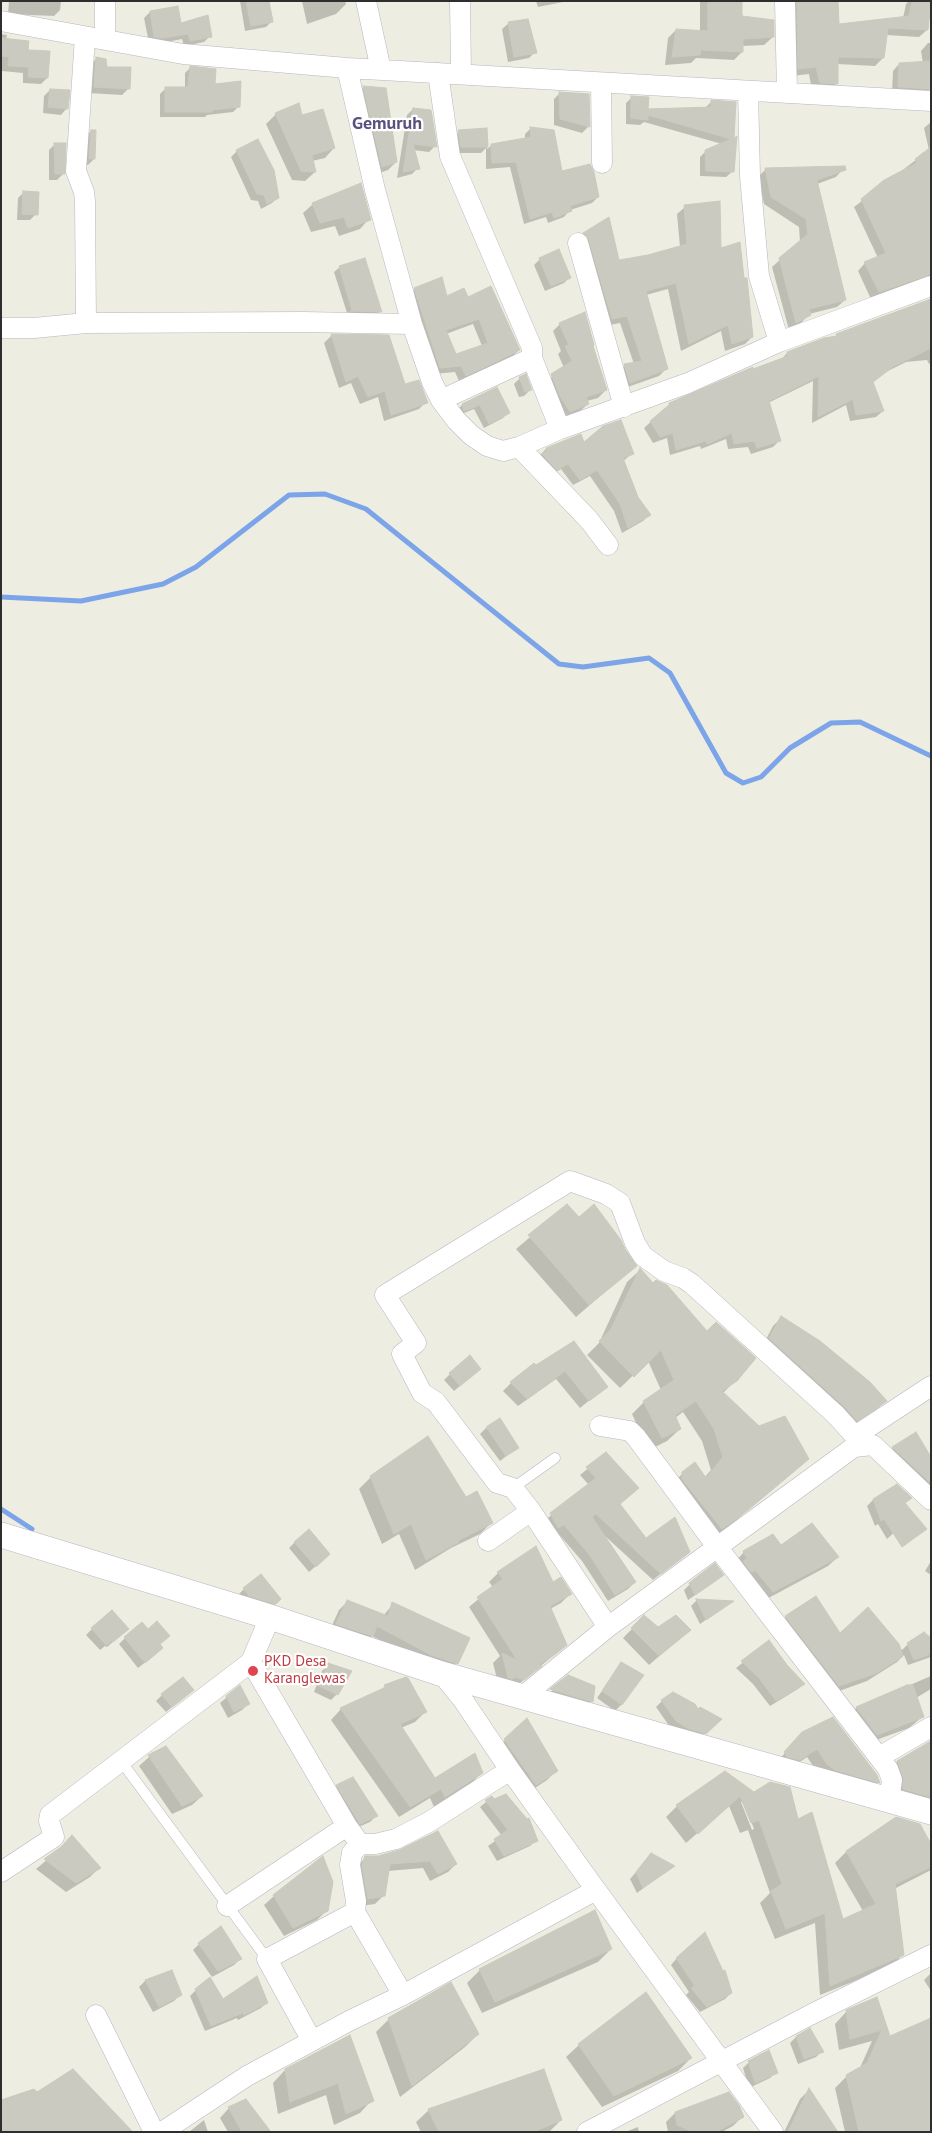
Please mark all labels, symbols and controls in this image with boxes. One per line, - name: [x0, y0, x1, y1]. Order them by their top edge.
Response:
- district label: Gemuruh: [352, 113, 422, 135]
- place label: PKD Desa Karanglewas: [264, 1653, 346, 1688]
- marker: PKD Desa Karanglewas: [246, 1664, 260, 1678]

